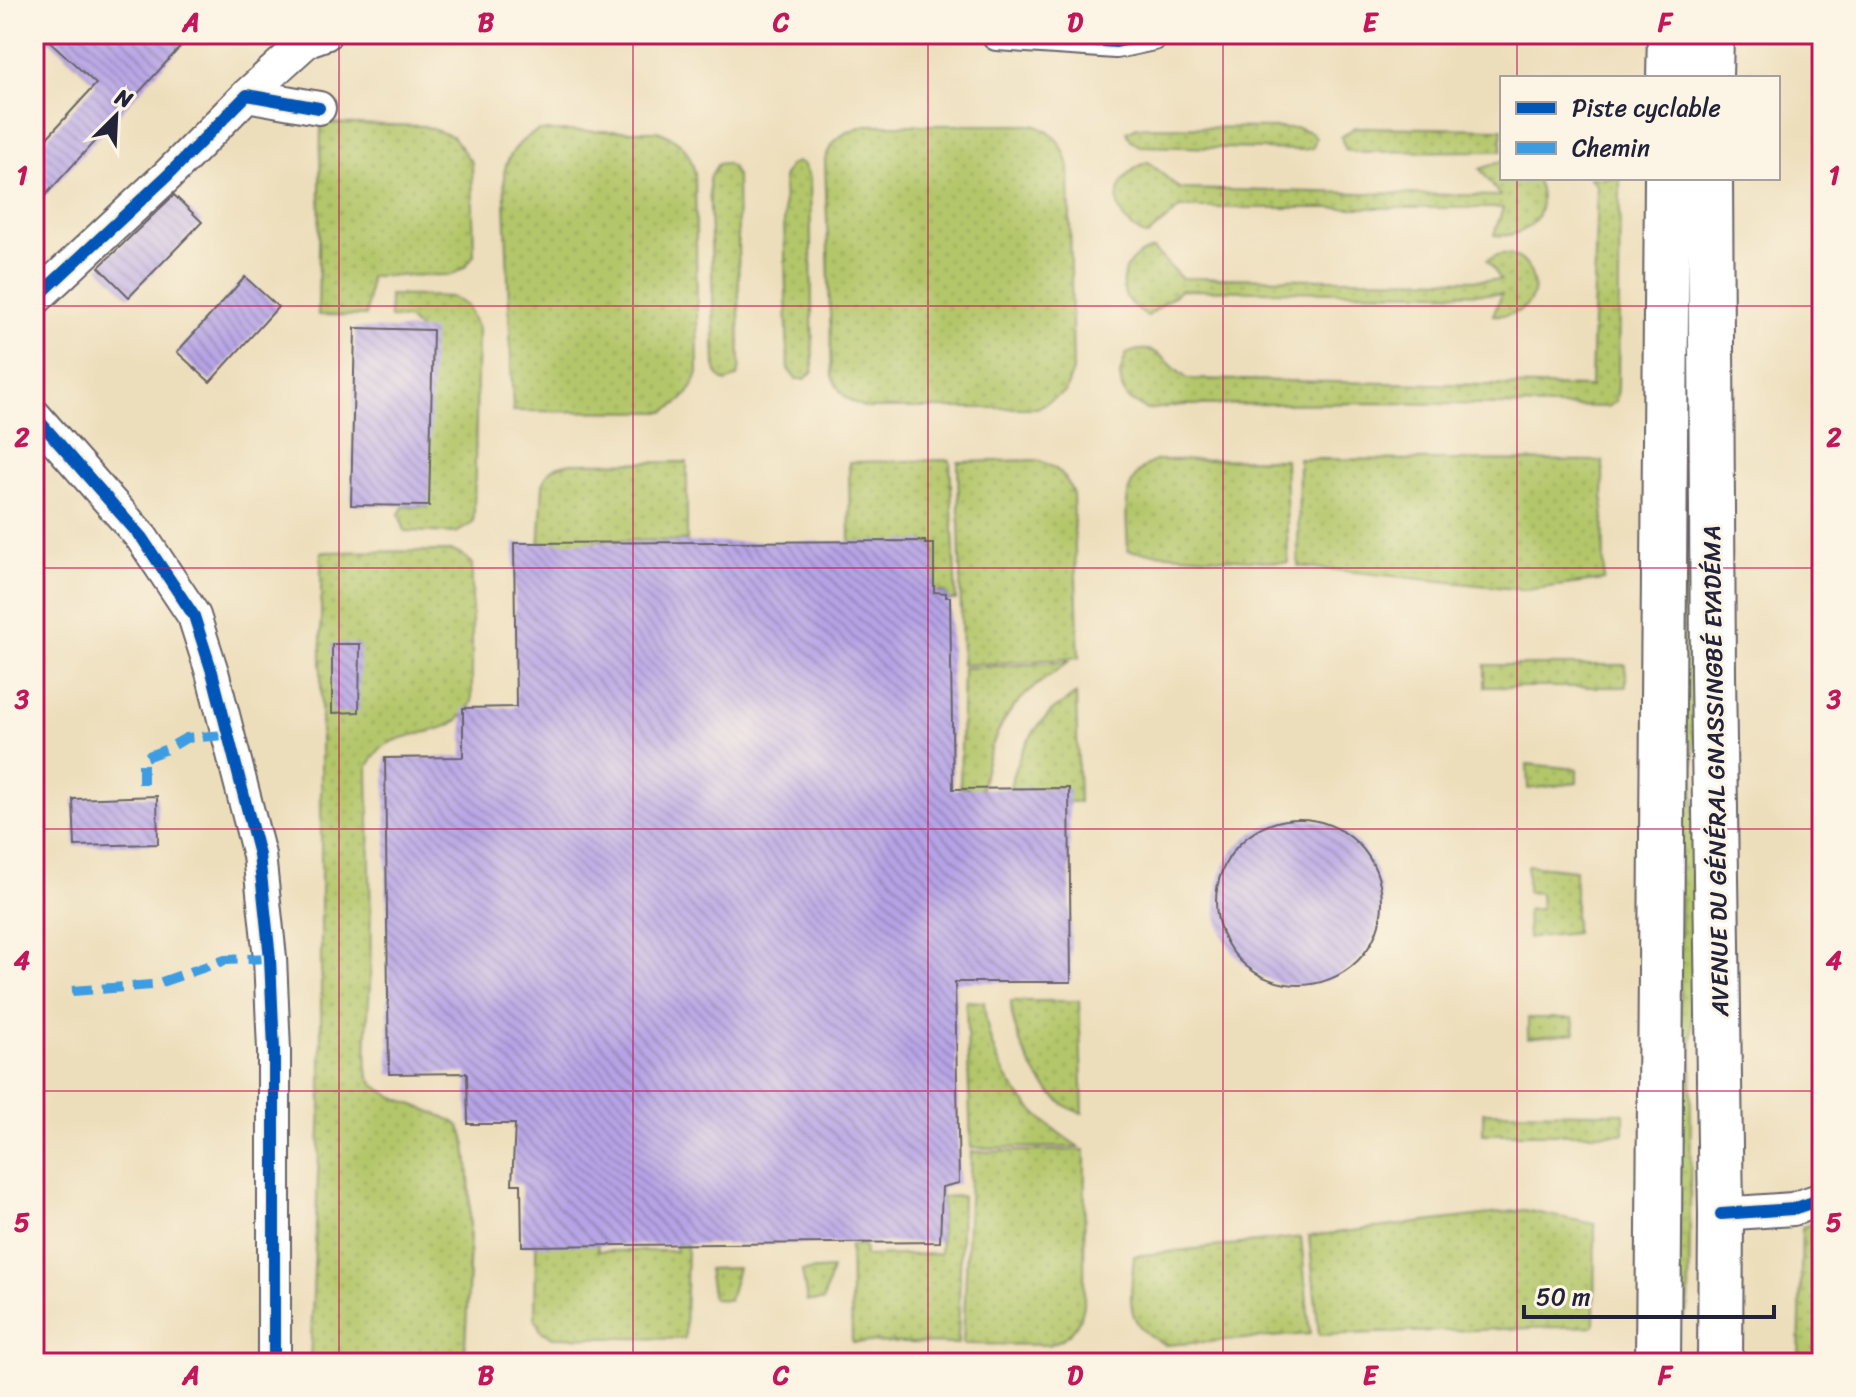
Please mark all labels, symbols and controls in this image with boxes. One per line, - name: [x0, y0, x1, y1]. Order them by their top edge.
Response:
- text: A: [181, 0, 200, 45]
- text: B: [478, 0, 495, 45]
- text: C: [772, 0, 790, 45]
- text: D: [1067, 0, 1083, 45]
- text: E: [1363, 0, 1380, 45]
- text: F: [1657, 0, 1674, 45]
- north arrow: [76, 76, 156, 156]
- legend: [1500, 76, 1780, 180]
- text: N: [108, 77, 140, 119]
- text: Piste cyclable: [1572, 87, 1721, 129]
- text: Chemin: [1572, 127, 1650, 169]
- text: 1: [16, 152, 28, 198]
- text: 1: [1828, 152, 1840, 198]
- text: 2: [13, 414, 30, 460]
- text: 2: [1825, 414, 1842, 460]
- street label: AVENUE DU GÉNÉRAL GNASSINGBÉ EYADÉMA: [1691, 525, 1741, 1018]
- text: 3: [14, 676, 30, 722]
- text: 3: [1826, 676, 1842, 722]
- text: 4: [14, 937, 30, 983]
- text: 4: [1826, 937, 1842, 983]
- text: 5: [14, 1199, 30, 1245]
- text: 5: [1826, 1199, 1842, 1245]
- scale bar: [1524, 1269, 1774, 1319]
- text: 50 m: [1536, 1276, 1591, 1318]
- text: A: [181, 1352, 200, 1397]
- text: B: [478, 1352, 495, 1397]
- text: C: [772, 1352, 790, 1397]
- text: D: [1067, 1352, 1083, 1397]
- text: E: [1363, 1352, 1380, 1397]
- text: F: [1657, 1352, 1674, 1397]

